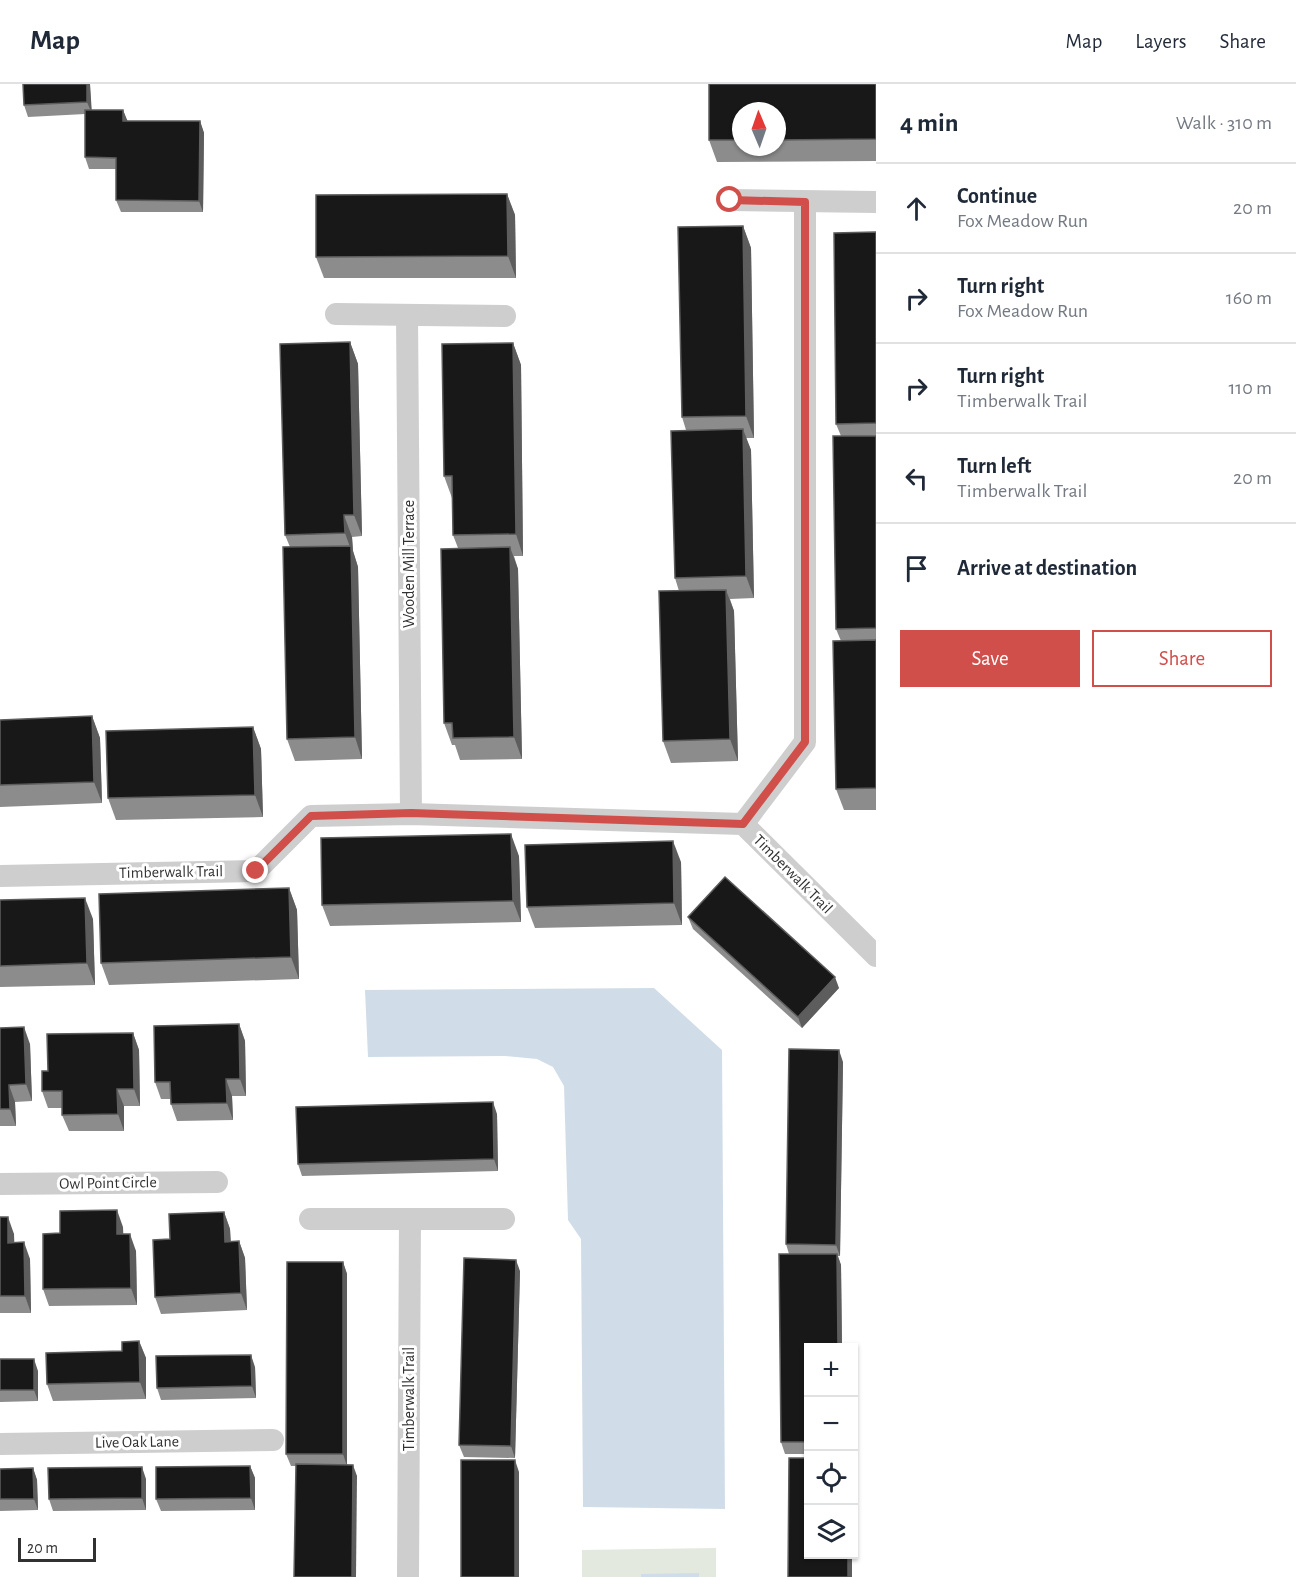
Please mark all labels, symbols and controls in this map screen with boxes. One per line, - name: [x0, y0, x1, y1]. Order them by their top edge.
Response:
- text: Map: [30, 27, 80, 55]
- text: Map: [1066, 31, 1102, 52]
- text: Layers: [1135, 31, 1186, 52]
- text: Share: [1219, 31, 1266, 52]
- north arrow: [732, 102, 786, 156]
- text: 4 min: [900, 110, 959, 136]
- text: Walk · 310 m: [1176, 113, 1272, 133]
- text: Continue: [957, 185, 1037, 207]
- route start: [716, 186, 742, 212]
- icon: ahead: [900, 192, 933, 225]
- text: 20 m: [1233, 198, 1272, 218]
- text: Fox Meadow Run: [957, 211, 1088, 231]
- text: Turn right: [957, 275, 1044, 297]
- icon: right: [900, 282, 933, 315]
- text: 160 m: [1226, 288, 1272, 308]
- text: Fox Meadow Run: [957, 301, 1088, 321]
- text: Turn right: [957, 365, 1044, 387]
- icon: right: [900, 372, 933, 405]
- text: 110 m: [1228, 378, 1272, 398]
- text: Timberwalk Trail: [957, 391, 1087, 411]
- text: Turn left: [957, 455, 1031, 477]
- icon: left: [900, 462, 933, 495]
- text: 20 m: [1233, 468, 1272, 488]
- text: Timberwalk Trail: [957, 481, 1087, 501]
- street label: Wooden Mill Terrace: [401, 500, 417, 628]
- icon: arrive: [900, 552, 933, 585]
- text: Arrive at destination: [957, 557, 1137, 579]
- button: Save: [900, 630, 1080, 687]
- button: Share: [1092, 630, 1272, 687]
- street label: Timberwalk Trail: [750, 831, 836, 917]
- route end: [242, 857, 268, 883]
- street label: Timberwalk Trail: [119, 863, 223, 881]
- street label: Owl Point Circle: [59, 1174, 157, 1192]
- map controls: [804, 1343, 858, 1559]
- button: +: [804, 1343, 858, 1397]
- street label: Timberwalk Trail: [401, 1347, 417, 1451]
- button: −: [804, 1397, 858, 1451]
- street label: Live Oak Lane: [95, 1433, 179, 1451]
- button: locate: [804, 1451, 858, 1505]
- button: layers: [804, 1505, 858, 1559]
- scale bar: [18, 1535, 96, 1562]
- text: 20 m: [27, 1540, 58, 1556]

